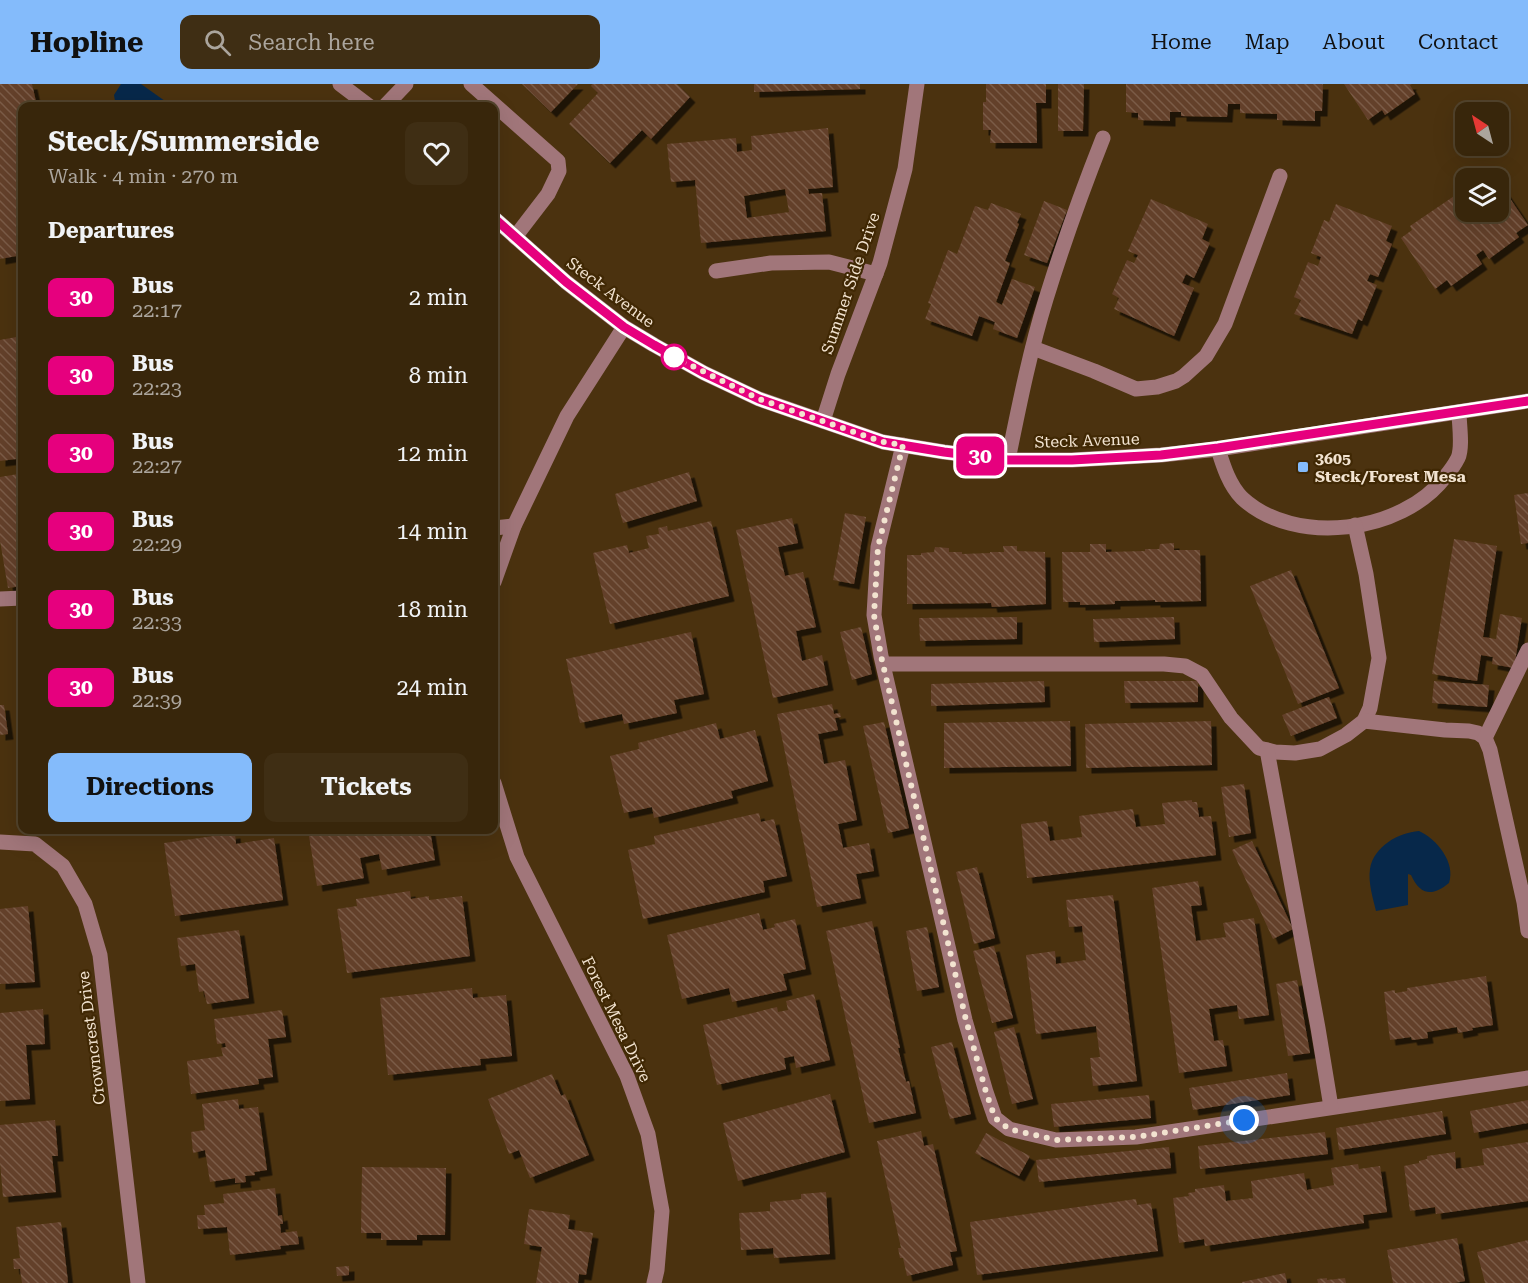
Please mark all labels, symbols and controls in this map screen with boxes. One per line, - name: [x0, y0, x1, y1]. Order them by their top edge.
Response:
- search box: [180, 15, 600, 69]
- text: Hopline: [30, 26, 144, 59]
- icon: search: [201, 26, 234, 59]
- text: Search here: [249, 30, 375, 55]
- text: Home: [1151, 30, 1212, 54]
- text: Map: [1245, 30, 1290, 54]
- text: About: [1323, 30, 1385, 54]
- text: Contact: [1418, 30, 1498, 54]
- north arrow: [1455, 102, 1509, 156]
- map controls: [1455, 102, 1509, 222]
- button: heart: [405, 122, 468, 185]
- text: Steck/Summerside: [48, 125, 319, 158]
- text: Walk · 4 min · 270 m: [48, 164, 238, 188]
- button: layers: [1455, 168, 1509, 222]
- street label: Summer Side Drive: [817, 210, 884, 356]
- text: Departures: [48, 218, 174, 243]
- street label: Steck Avenue: [563, 253, 659, 332]
- text: Bus: [132, 273, 174, 298]
- text: 30: [69, 285, 93, 309]
- text: 2 min: [409, 285, 468, 310]
- text: 22:17: [132, 298, 182, 322]
- unlabelled marker: [661, 344, 687, 370]
- text: Bus: [132, 351, 174, 376]
- text: 30: [69, 363, 93, 387]
- text: 8 min: [409, 363, 468, 388]
- text: 22:23: [132, 376, 182, 400]
- text: Bus: [132, 429, 174, 454]
- street label: Steck Avenue: [1034, 429, 1140, 452]
- line badge: 30: [953, 436, 1007, 476]
- text: 30: [69, 441, 93, 465]
- text: 12 min: [397, 441, 468, 466]
- text: 30: [968, 444, 992, 468]
- place label: 3605 Steck/Forest Mesa: [1315, 449, 1466, 486]
- text: 22:27: [132, 454, 182, 478]
- marker: 3605 Steck/Forest Mesa: [1296, 460, 1310, 474]
- text: Bus: [132, 507, 174, 532]
- text: 30: [69, 519, 93, 543]
- text: 14 min: [397, 519, 468, 544]
- text: 22:29: [132, 532, 182, 556]
- text: Bus: [132, 585, 174, 610]
- text: 30: [69, 597, 93, 621]
- text: 18 min: [397, 597, 468, 622]
- text: 22:33: [132, 610, 182, 634]
- text: Bus: [132, 663, 174, 688]
- text: 30: [69, 675, 93, 699]
- text: 24 min: [397, 675, 468, 700]
- text: 22:39: [132, 688, 182, 712]
- button: Directions: [48, 753, 252, 822]
- button: Tickets: [264, 753, 468, 822]
- street label: Forest Mesa Drive: [578, 953, 655, 1085]
- street label: Crowncrest Drive: [74, 970, 109, 1106]
- your location: [1229, 1105, 1259, 1135]

